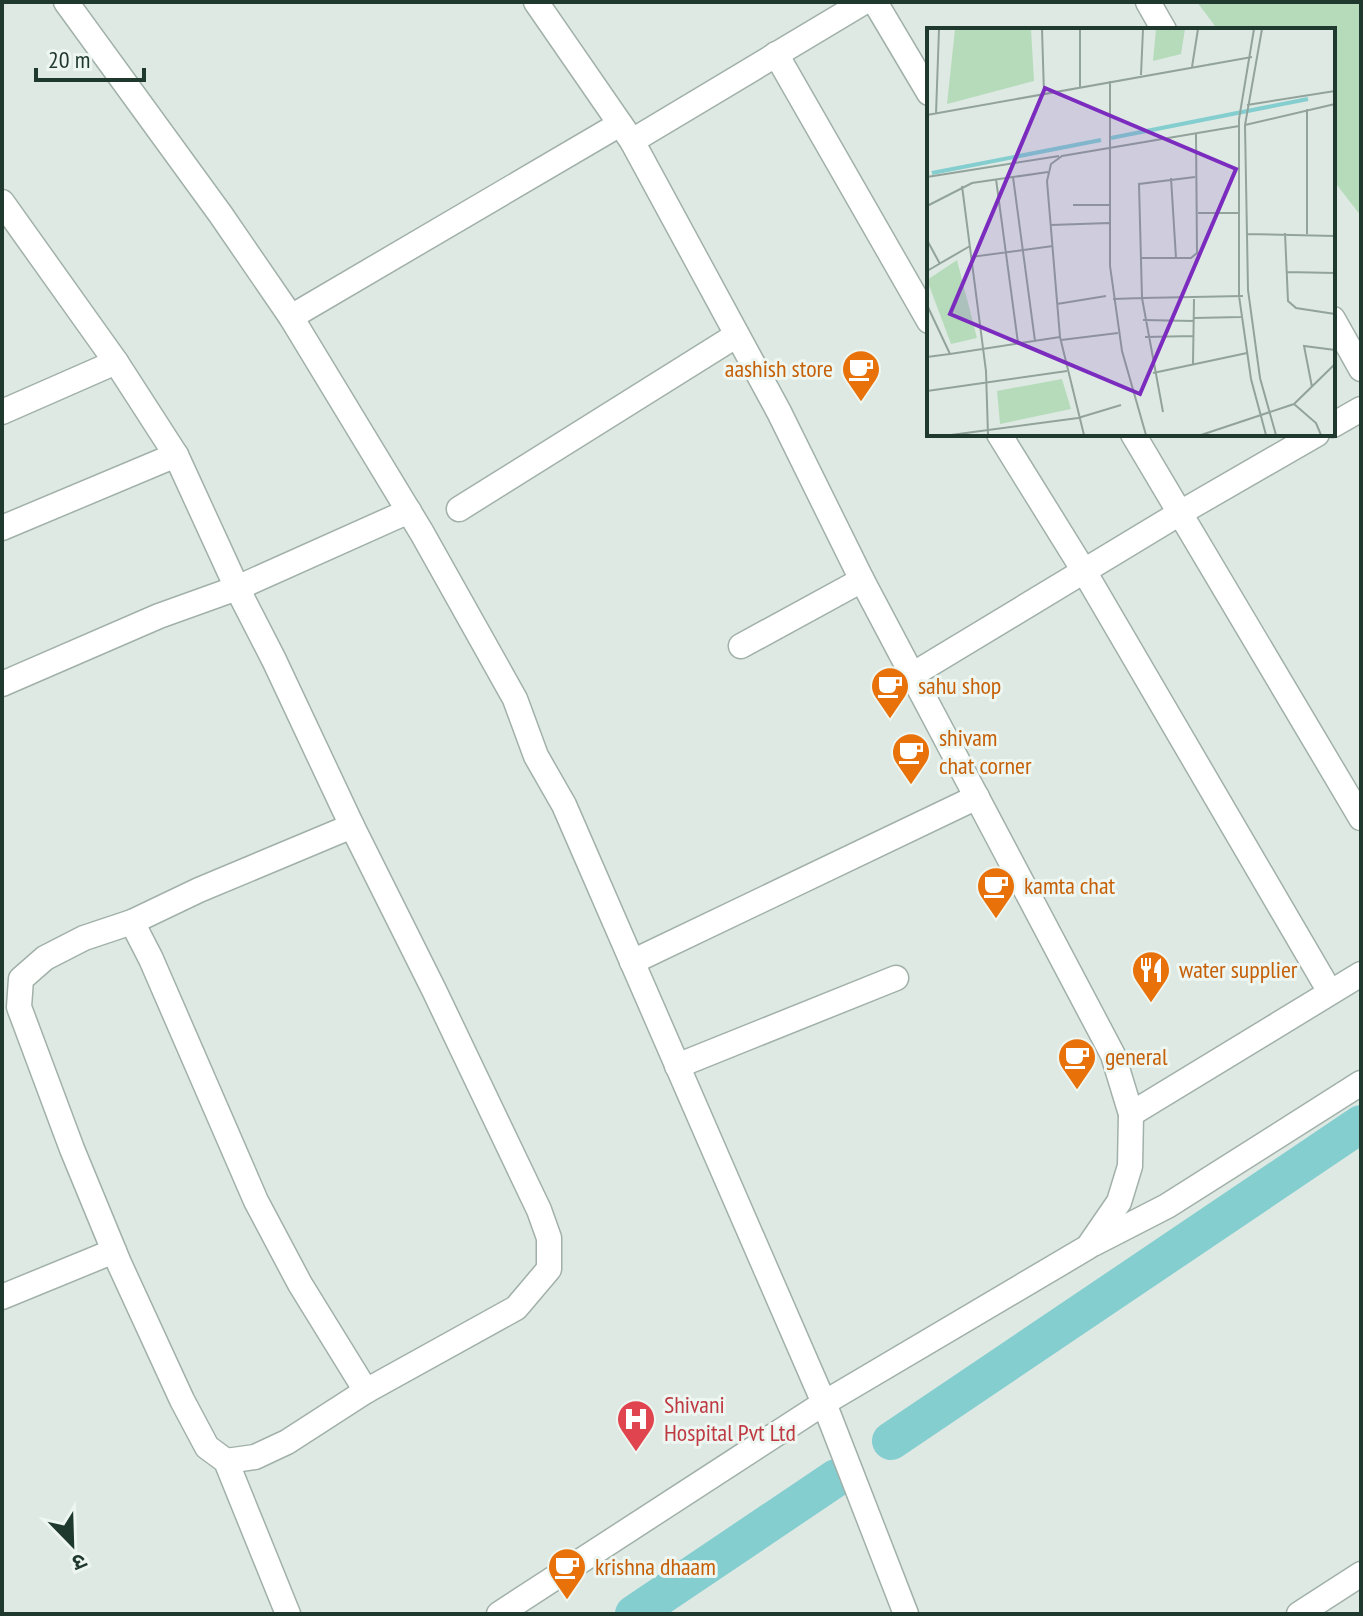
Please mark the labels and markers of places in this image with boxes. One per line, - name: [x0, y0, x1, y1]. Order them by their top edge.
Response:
- cafe icon: aashish store: [840, 348, 882, 403]
- place label: aashish store: [725, 353, 833, 384]
- cafe icon: sahu shop: [869, 665, 911, 720]
- place label: sahu shop: [918, 670, 1001, 701]
- place label: shivam chat corner: [939, 722, 1032, 781]
- cafe icon: shivam chat corner: [890, 731, 932, 786]
- cafe icon: kamta chat: [975, 865, 1017, 920]
- place label: kamta chat: [1024, 870, 1116, 901]
- restaurant icon: water supplier: [1130, 949, 1172, 1004]
- place label: water supplier: [1179, 954, 1298, 985]
- cafe icon: general: [1056, 1036, 1098, 1091]
- place label: general: [1105, 1041, 1168, 1072]
- place label: Shivani Hospital Pvt Ltd: [664, 1389, 796, 1448]
- hospital icon: Shivani Hospital Pvt Ltd: [615, 1398, 657, 1453]
- cafe icon: krishna dhaam: [546, 1546, 588, 1601]
- place label: krishna dhaam: [595, 1551, 716, 1582]

